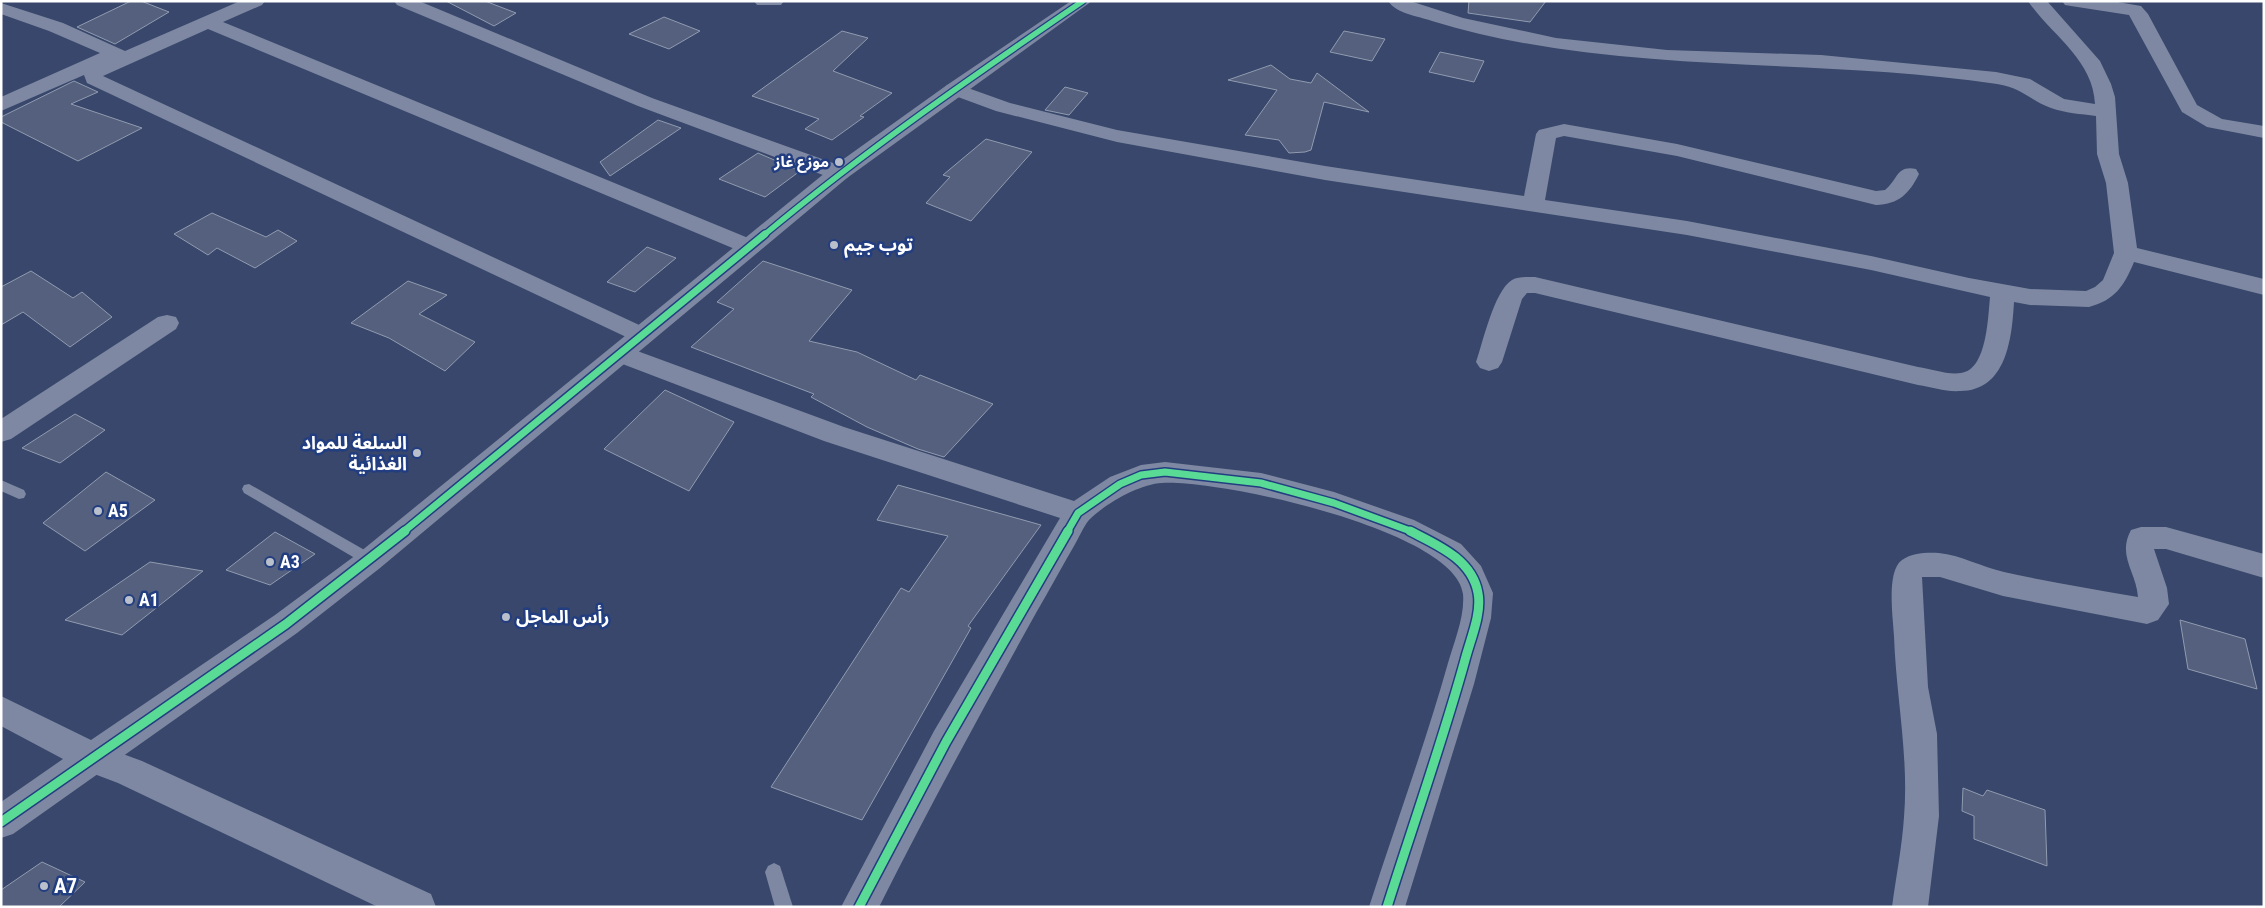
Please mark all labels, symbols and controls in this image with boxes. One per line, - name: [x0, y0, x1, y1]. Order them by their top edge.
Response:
- place label: موزع غاز: [773, 153, 829, 173]
- marker: موزع غاز: [833, 156, 845, 168]
- place label: توب جيم: [844, 234, 914, 258]
- marker: توب جيم: [828, 239, 840, 251]
- place label: السلعة للمواد الغذائية: [302, 432, 407, 474]
- marker: السلعة للمواد الغذائية: [411, 447, 423, 459]
- place label: A5: [108, 500, 128, 521]
- marker: A5: [92, 505, 104, 517]
- place label: A3: [280, 551, 300, 572]
- marker: A3: [264, 556, 276, 568]
- place label: A1: [139, 589, 159, 610]
- marker: A1: [123, 594, 135, 606]
- place label: رأس الماجل: [516, 604, 609, 628]
- marker: رأس الماجل: [500, 611, 512, 623]
- place label: A7: [54, 874, 77, 898]
- marker: A7: [38, 880, 50, 892]

